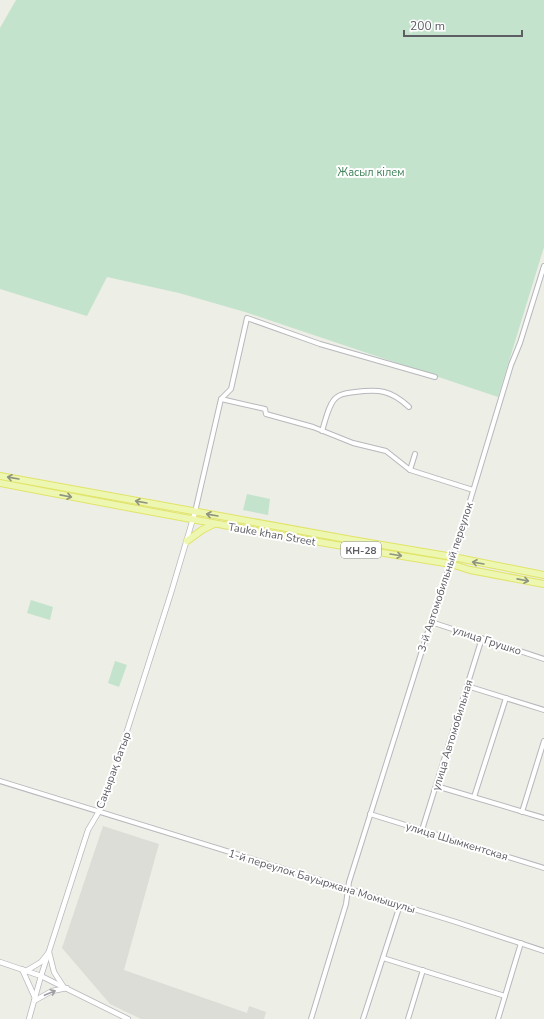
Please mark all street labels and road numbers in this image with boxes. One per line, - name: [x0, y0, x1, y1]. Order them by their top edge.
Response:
- street label: 3-й Автомобильный переулок: [414, 500, 477, 654]
- street label: Tauke khan Street: [227, 519, 317, 550]
- road number: КН-28: [341, 542, 381, 558]
- street label: улица Грушко: [450, 622, 523, 659]
- street label: улица Автомобильная: [428, 678, 477, 793]
- street label: Саңырақ батыр: [93, 730, 134, 811]
- street label: улица Шымкентская: [404, 819, 510, 864]
- street label: 1-й переулок Бауыржана Момышулы: [227, 846, 417, 917]

